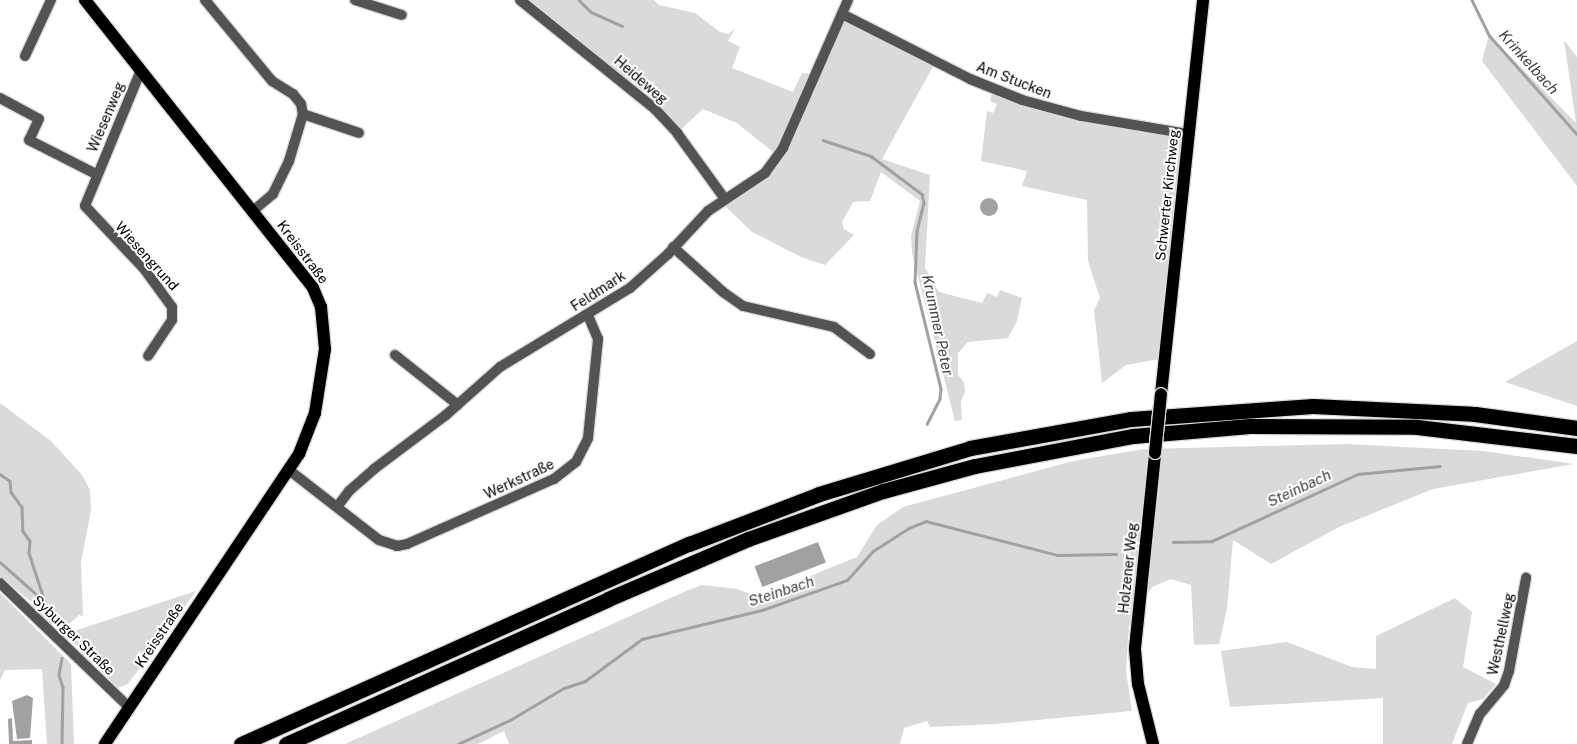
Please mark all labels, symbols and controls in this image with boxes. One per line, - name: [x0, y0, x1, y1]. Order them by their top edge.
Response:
- water label: Krinkelbach: [1495, 26, 1563, 98]
- street label: Heideweg: [611, 52, 671, 108]
- street label: Am Stucken: [974, 58, 1054, 102]
- street label: Wiesenweg: [84, 79, 128, 155]
- street label: Schwerter Kirchweg: [1152, 128, 1182, 262]
- street label: Kreisstraße: [274, 217, 332, 287]
- street label: Wiesengrund: [112, 218, 182, 294]
- street label: Feldmark: [568, 267, 628, 315]
- water label: Krummer Peter: [919, 273, 957, 377]
- street label: Werkstraße: [481, 455, 557, 503]
- water label: Steinbach: [1264, 465, 1334, 511]
- street label: Holzener Weg: [1115, 522, 1141, 614]
- water label: Steinbach: [746, 572, 816, 610]
- street label: Westhellweg: [1484, 591, 1518, 677]
- street label: Syburger Straße: [29, 592, 119, 678]
- street label: Kreisstraße: [131, 599, 187, 671]

